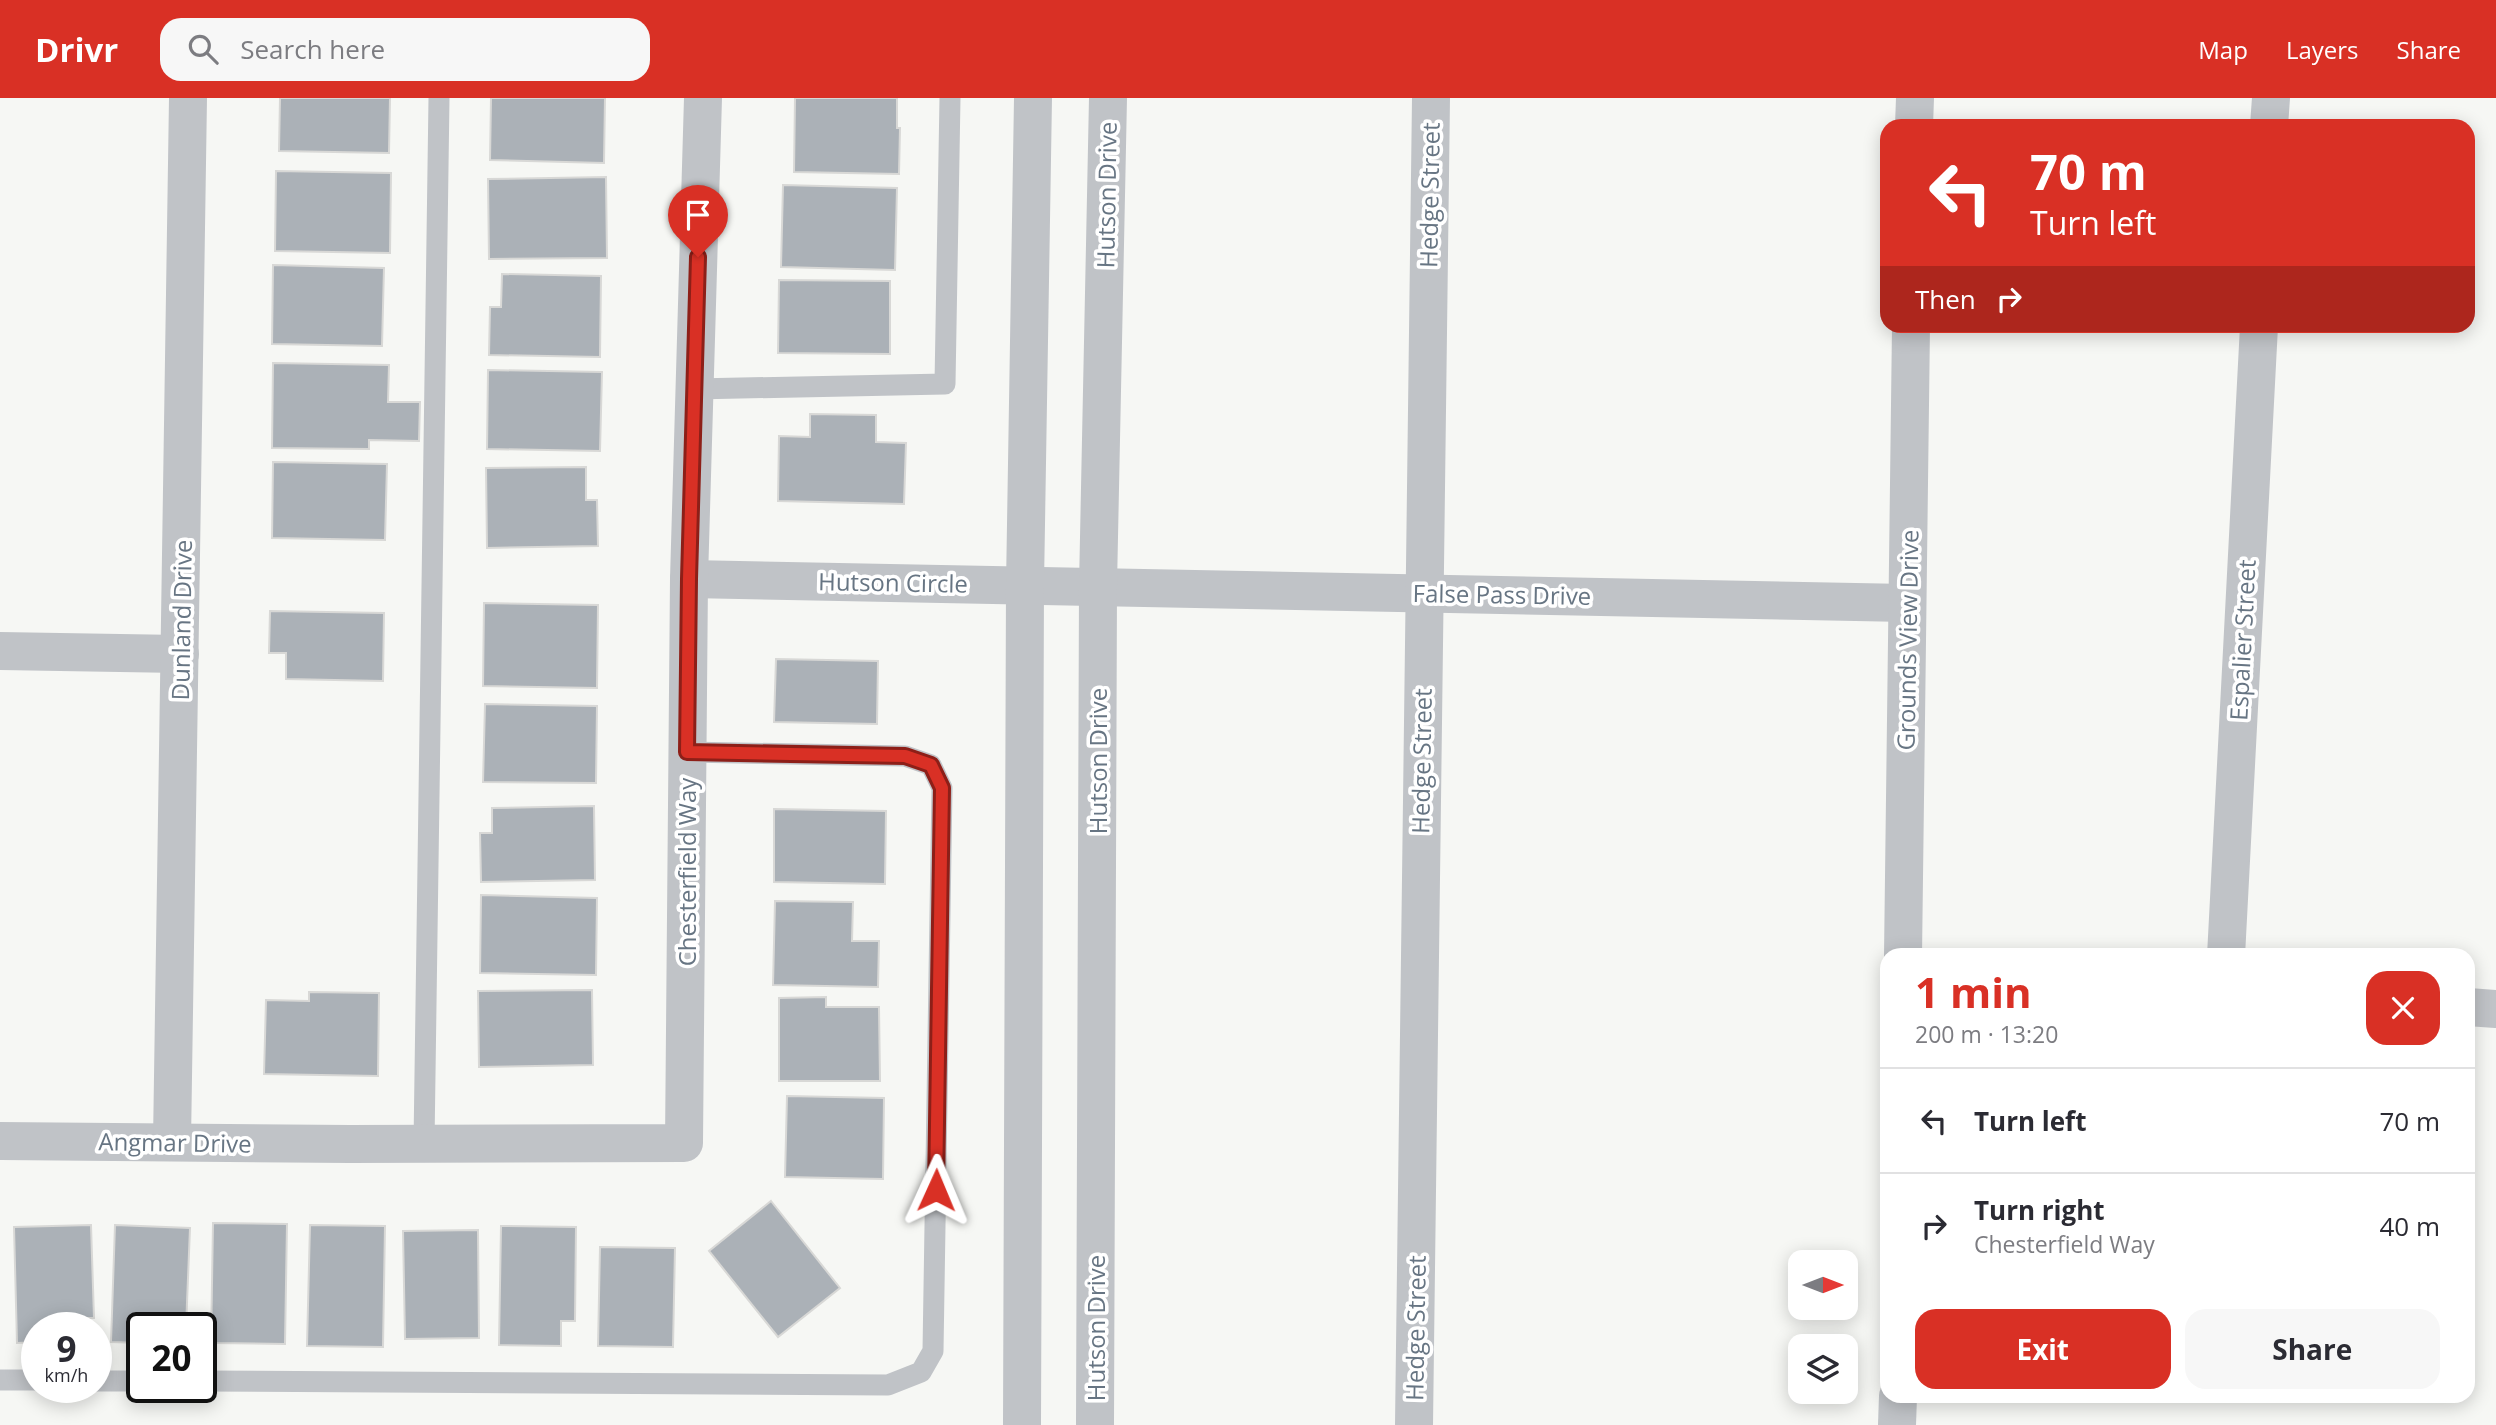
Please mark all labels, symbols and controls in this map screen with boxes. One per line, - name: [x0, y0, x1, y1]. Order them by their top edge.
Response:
- search box: [160, 18, 650, 81]
- text: Drivr: [35, 27, 118, 72]
- icon: search: [184, 30, 222, 68]
- text: Search here: [240, 31, 385, 67]
- text: Map: [2198, 33, 2248, 66]
- text: Layers: [2286, 33, 2359, 66]
- text: Share: [2397, 33, 2461, 66]
- street label: Hutson Drive: [1088, 121, 1124, 269]
- street label: Hedge Street: [1411, 122, 1447, 268]
- text: 70 m: [2030, 138, 2147, 204]
- icon: left: [1915, 147, 2006, 238]
- pin: [668, 185, 728, 257]
- icon: arrive: [679, 196, 717, 234]
- text: Turn left: [2030, 201, 2156, 244]
- icon: right: [1990, 280, 2028, 318]
- text: Then: [1915, 281, 1976, 317]
- street label: Grounds View Drive: [1889, 529, 1925, 751]
- street label: Dunland Drive: [163, 539, 199, 701]
- street label: Espalier Street: [2221, 559, 2263, 721]
- street label: Hutson Circle: [818, 564, 968, 600]
- street label: False Pass Drive: [1412, 576, 1592, 612]
- street label: Hutson Drive: [1081, 688, 1114, 834]
- street label: Hedge Street: [1403, 688, 1439, 834]
- street label: Chesterfield Way: [670, 777, 703, 966]
- text: 1 min: [1915, 963, 2032, 1020]
- button: close: [2366, 971, 2440, 1045]
- text: 200 m · 13:20: [1915, 1018, 2058, 1050]
- icon: left: [1915, 1102, 1953, 1140]
- text: Turn left: [1974, 1103, 2086, 1139]
- text: 70 m: [2379, 1103, 2440, 1139]
- street label: Angmar Drive: [98, 1124, 252, 1160]
- position arrow: [899, 1153, 973, 1227]
- text: Turn right: [1974, 1192, 2105, 1228]
- icon: right: [1915, 1207, 1953, 1245]
- text: 40 m: [2379, 1208, 2440, 1244]
- text: Chesterfield Way: [1974, 1228, 2155, 1260]
- north arrow: [1788, 1250, 1858, 1320]
- map controls: [1788, 1250, 1858, 1404]
- street label: Hutson Drive: [1079, 1255, 1112, 1401]
- street label: Hedge Street: [1397, 1255, 1433, 1401]
- button: Exit: [1915, 1309, 2171, 1389]
- button: Share: [2185, 1309, 2440, 1389]
- speed limit sign: 20: [126, 1312, 217, 1403]
- text: 9: [56, 1325, 77, 1372]
- button: layers: [1788, 1334, 1858, 1404]
- text: km/h: [45, 1363, 88, 1387]

